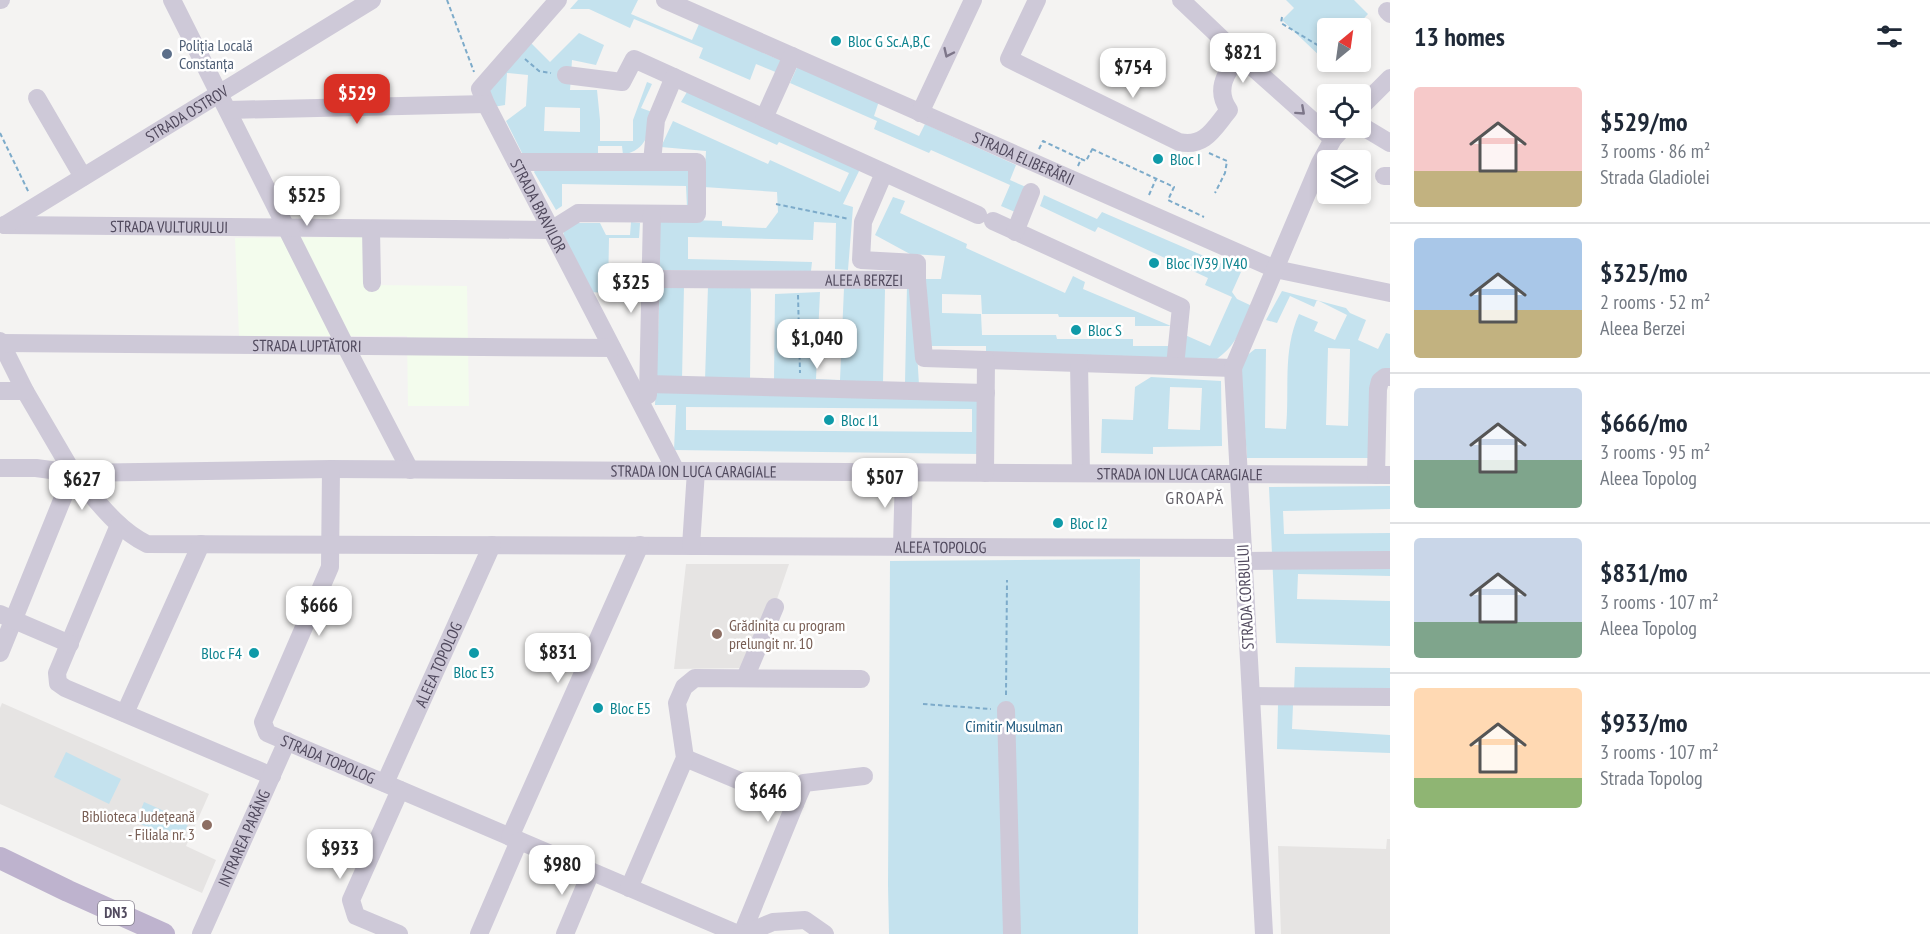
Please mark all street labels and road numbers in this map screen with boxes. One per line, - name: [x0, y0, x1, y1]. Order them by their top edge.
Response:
- street label: STRADA OSTROV: [142, 80, 232, 147]
- street label: STRADA ELIBERĂRII: [970, 127, 1078, 189]
- street label: STRADA BRAVILOR: [506, 156, 571, 256]
- street label: STRADA VULTURULUI: [110, 216, 228, 237]
- street label: ALEEA BERZEI: [825, 270, 903, 290]
- street label: STRADA LUPTĂTORI: [252, 335, 362, 356]
- street label: STRADA ION LUCA CARAGIALE: [611, 461, 777, 482]
- street label: STRADA ION LUCA CARAGIALE: [1097, 463, 1263, 484]
- street label: ALEEA TOPOLOG: [895, 537, 987, 557]
- street label: STRADA CORBULUI: [1232, 544, 1258, 650]
- street label: ALEEA TOPOLOG: [410, 618, 466, 710]
- street label: STRADA TOPOLOG: [278, 730, 378, 788]
- street label: INTRAREA PARÂNG: [213, 786, 274, 890]
- road number: DN3: [98, 901, 134, 925]

